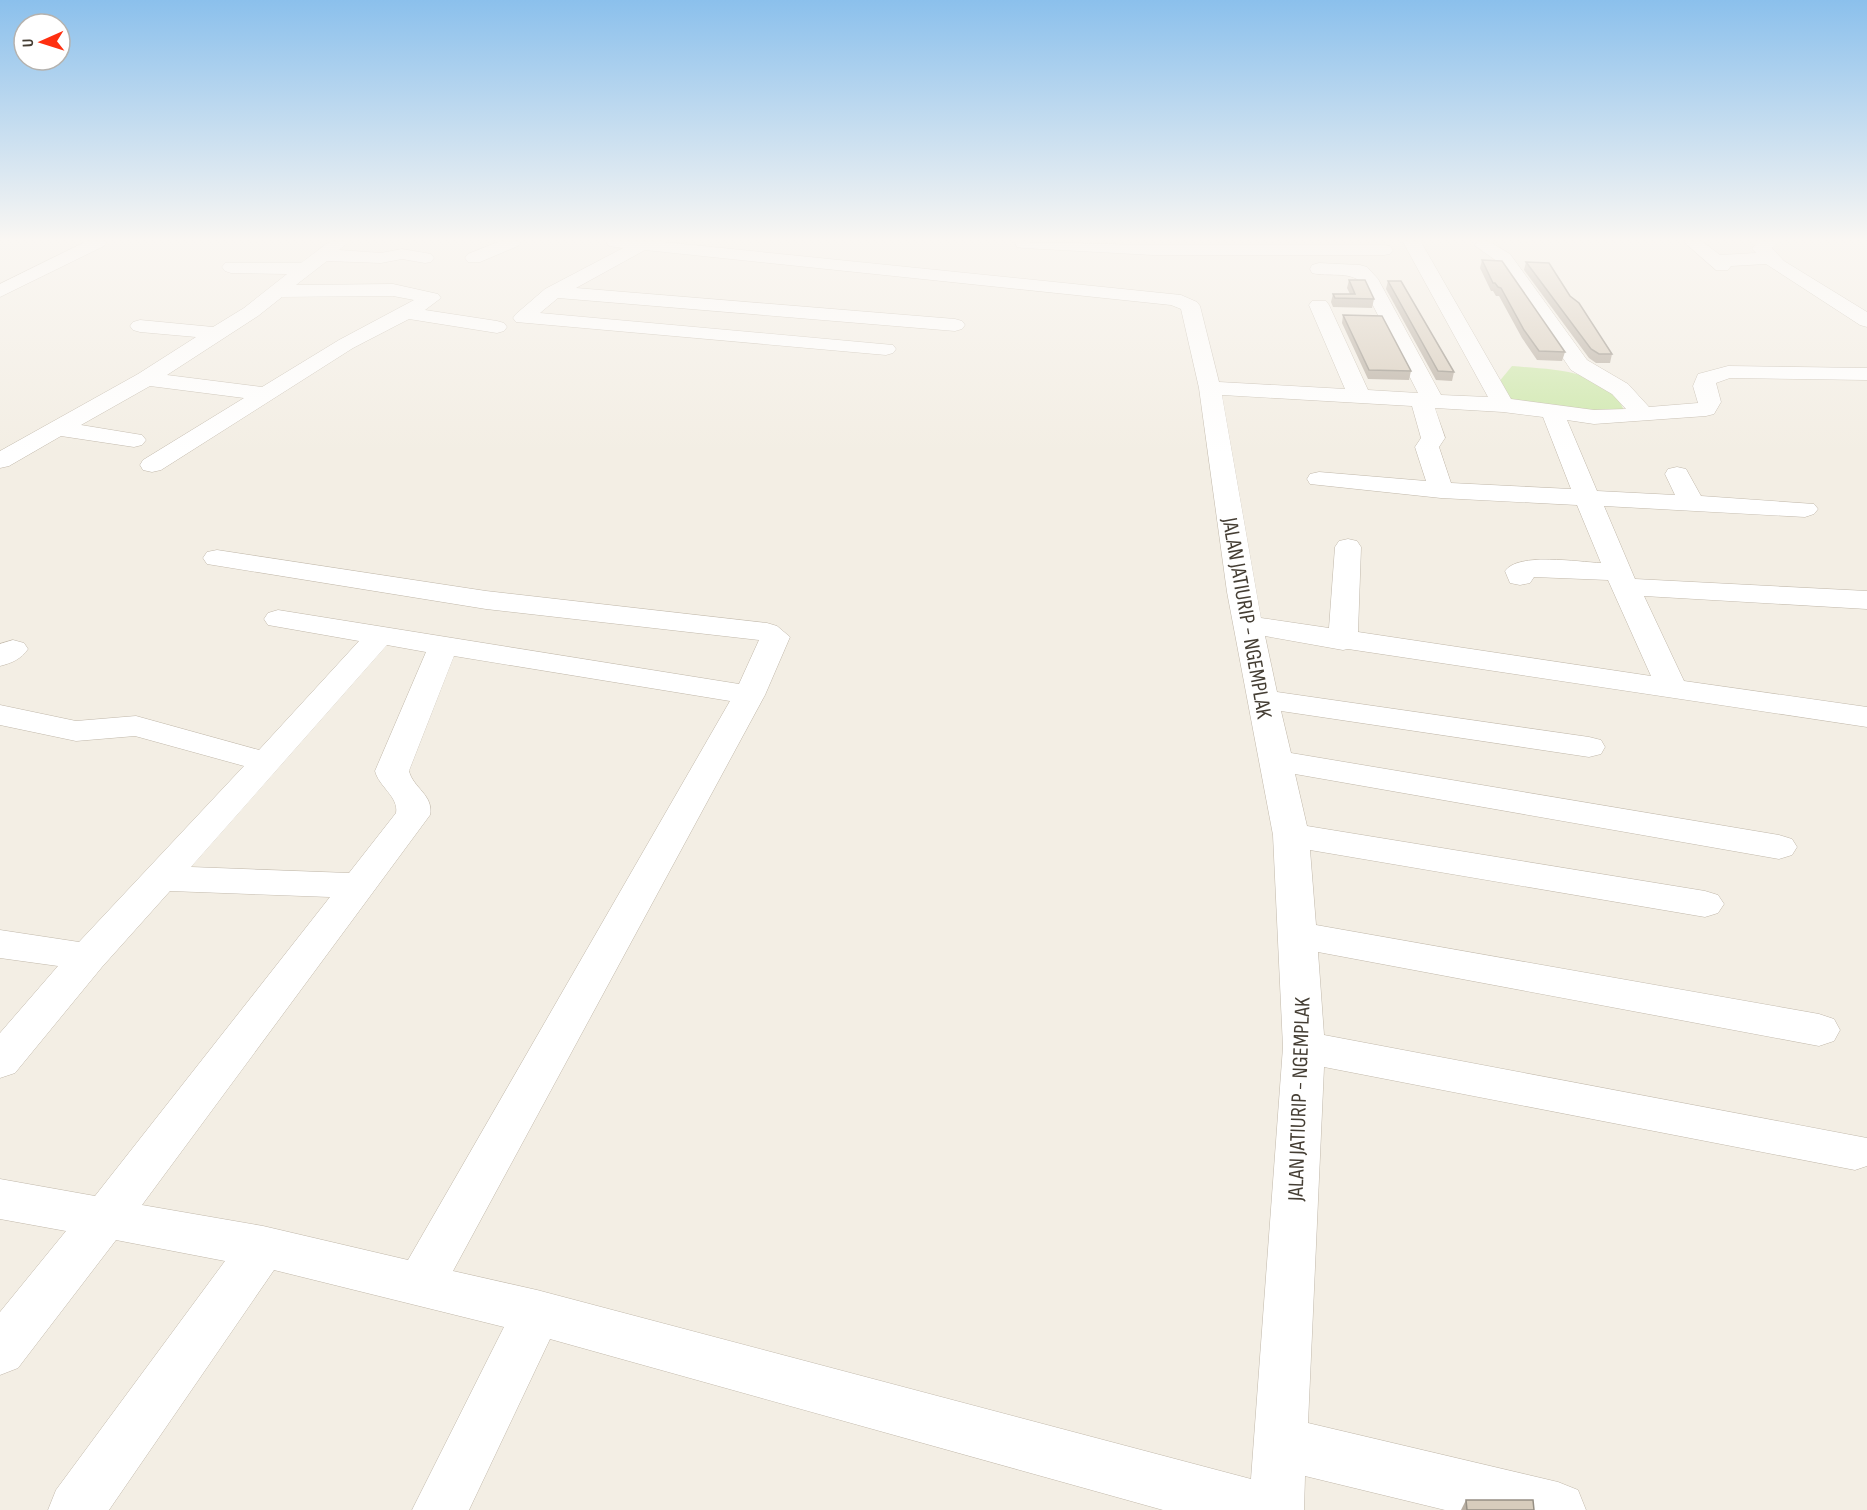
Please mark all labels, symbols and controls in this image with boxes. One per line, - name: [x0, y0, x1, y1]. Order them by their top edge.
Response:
- north arrow: [12, 12, 72, 72]
- text: U: [19, 38, 38, 47]
- street label: JALAN JATIURIP - NGEMPLAK: [1215, 514, 1278, 721]
- street label: JALAN JATIURIP - NGEMPLAK: [1282, 997, 1317, 1203]

